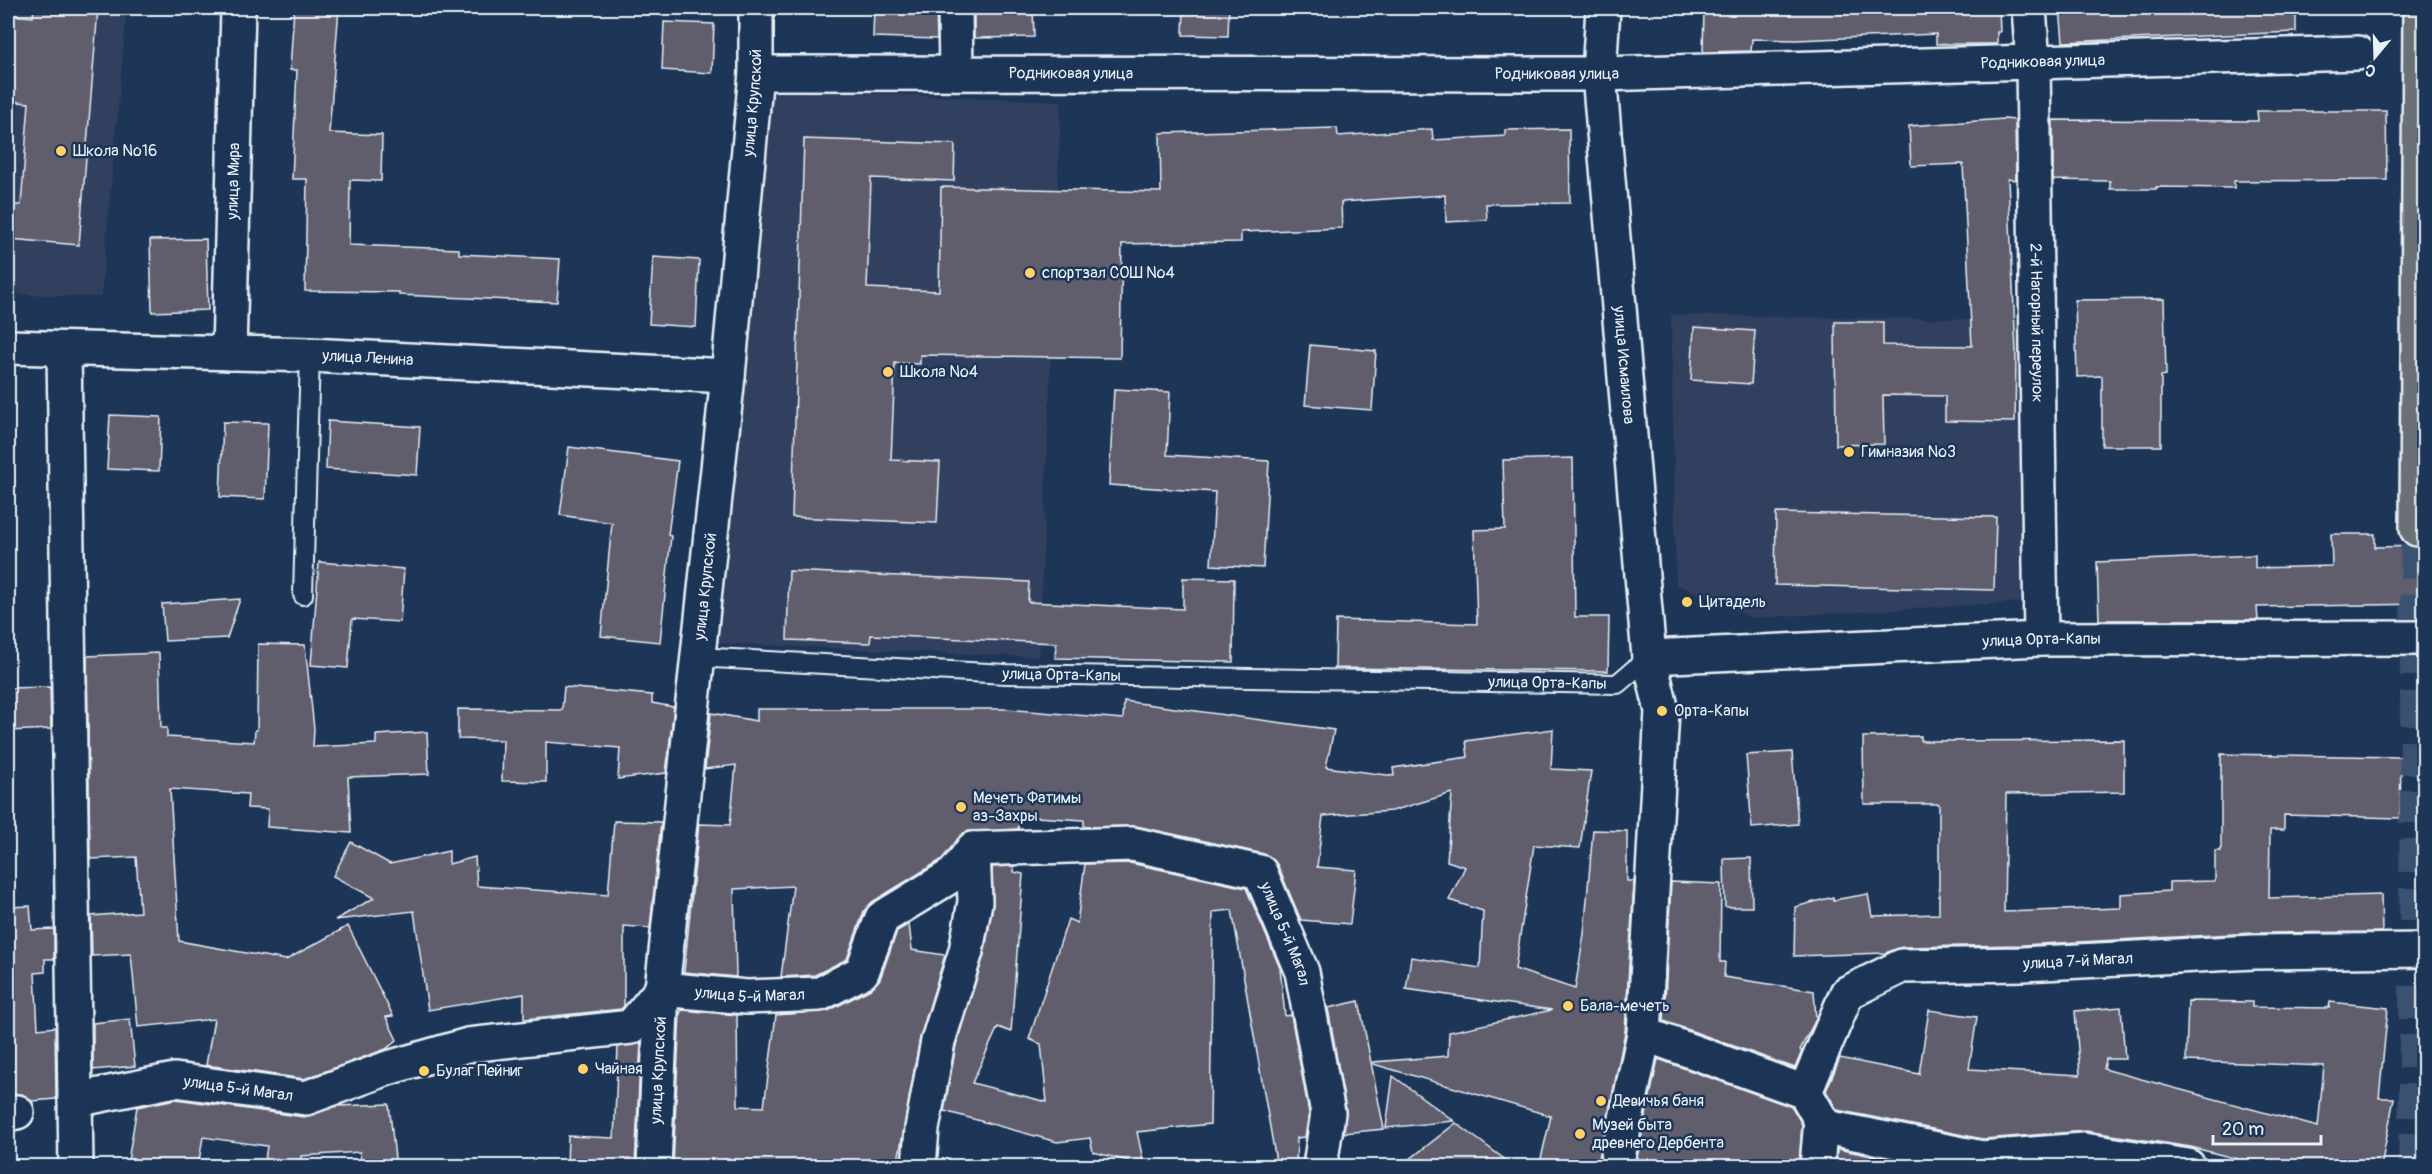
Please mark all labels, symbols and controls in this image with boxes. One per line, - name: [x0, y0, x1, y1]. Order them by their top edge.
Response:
- north arrow: [2345, 27, 2405, 87]
- street label: улица Крупской: [738, 49, 766, 158]
- street label: Родниковая улица: [1980, 50, 2105, 73]
- text: С: [2362, 59, 2378, 81]
- street label: Родниковая улица: [1009, 63, 1133, 83]
- street label: Родниковая улица: [1495, 63, 1619, 84]
- place label: Школа №16: [73, 141, 157, 161]
- street label: улица Мира: [222, 142, 244, 221]
- marker: Школа №16: [54, 144, 68, 158]
- street label: 2-й Нагорный переулок: [2026, 243, 2048, 403]
- place label: спортзал СОШ №4: [1042, 263, 1175, 283]
- marker: спортзал СОШ №4: [1023, 266, 1037, 280]
- street label: улица Исмаилова: [1609, 304, 1639, 425]
- street label: улица Ленина: [321, 346, 414, 370]
- place label: Школа №4: [900, 362, 978, 382]
- marker: Школа №4: [881, 365, 895, 379]
- place label: Гимназия №3: [1861, 442, 1956, 462]
- marker: Гимназия №3: [1842, 445, 1856, 459]
- street label: улица Крупской: [690, 532, 721, 642]
- place label: Цитадель: [1699, 592, 1766, 612]
- marker: Цитадель: [1680, 595, 1694, 609]
- street label: улица Орта-Капы: [1981, 629, 2101, 652]
- street label: улица Орта-Капы: [1001, 664, 1121, 686]
- street label: улица Орта-Капы: [1487, 672, 1607, 694]
- place label: Орта-Капы: [1674, 701, 1749, 721]
- marker: Орта-Капы: [1655, 704, 1669, 718]
- place label: Мечеть Фатимы аз-Захры: [973, 788, 1081, 826]
- marker: Мечеть Фатимы аз-Захры: [954, 800, 968, 814]
- street label: улица 5-й Магал: [1255, 878, 1314, 987]
- street label: улица 7-й Магал: [2022, 948, 2134, 974]
- street label: улица 5-й Магал: [693, 982, 805, 1007]
- place label: Бала-мечеть: [1580, 996, 1670, 1016]
- marker: Бала-мечеть: [1561, 999, 1575, 1013]
- street label: улица Крупской: [646, 1016, 671, 1125]
- place label: Чайная: [595, 1059, 643, 1079]
- place label: Булаг Пейниг: [436, 1061, 523, 1081]
- marker: Чайная: [576, 1062, 590, 1076]
- marker: Булаг Пейниг: [417, 1064, 431, 1078]
- street label: улица 5-й Магал: [181, 1071, 294, 1106]
- place label: Девичья баня: [1612, 1091, 1704, 1111]
- marker: Девичья баня: [1594, 1094, 1608, 1108]
- scale bar: [2213, 1108, 2321, 1146]
- place label: Музей быта древнего Дербента: [1592, 1115, 1724, 1153]
- text: 20 m: [2222, 1118, 2264, 1141]
- marker: Музей быта древнего Дербента: [1573, 1127, 1587, 1141]

